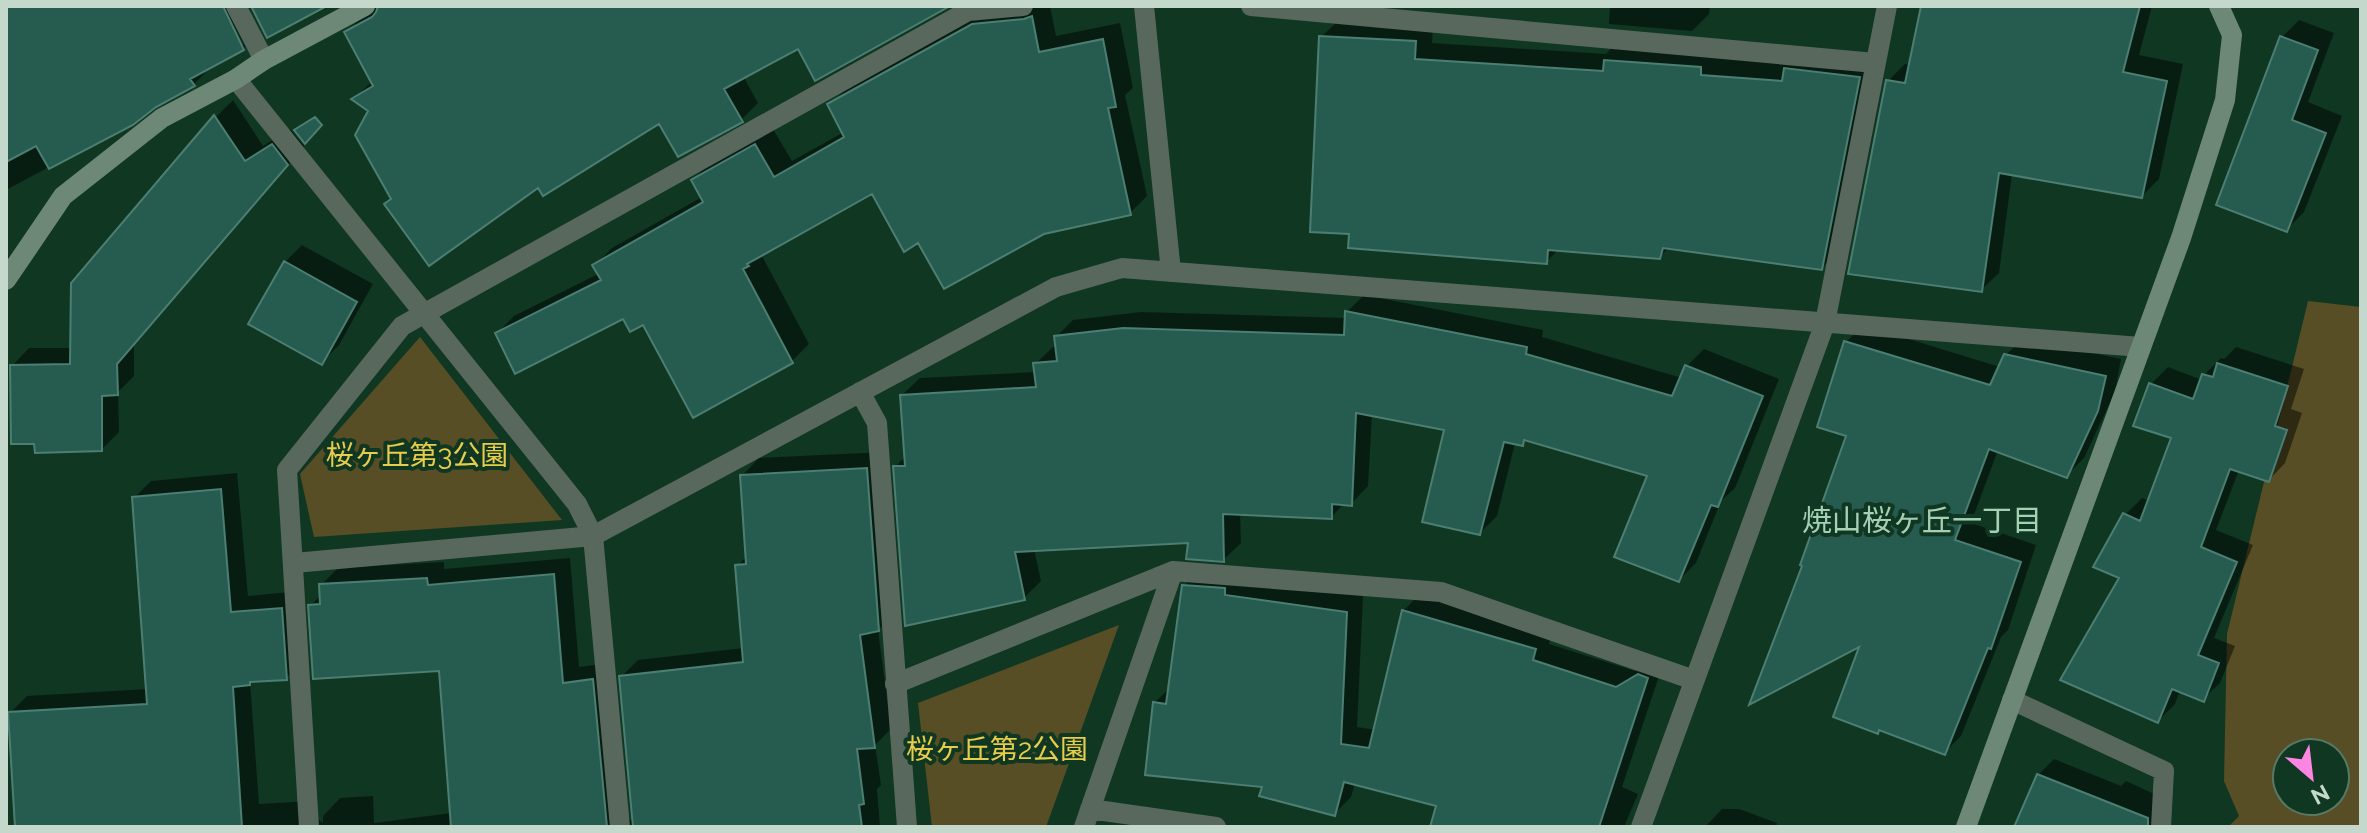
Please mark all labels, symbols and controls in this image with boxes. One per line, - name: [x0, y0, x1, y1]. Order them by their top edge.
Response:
- park label: 桜ヶ丘第3公園: [326, 439, 508, 472]
- district label: 焼山桜ヶ丘一丁目: [1802, 503, 2042, 538]
- park label: 桜ヶ丘第2公園: [906, 733, 1088, 766]
- north arrow: [2271, 737, 2351, 817]
- text: N: [2307, 779, 2334, 810]

